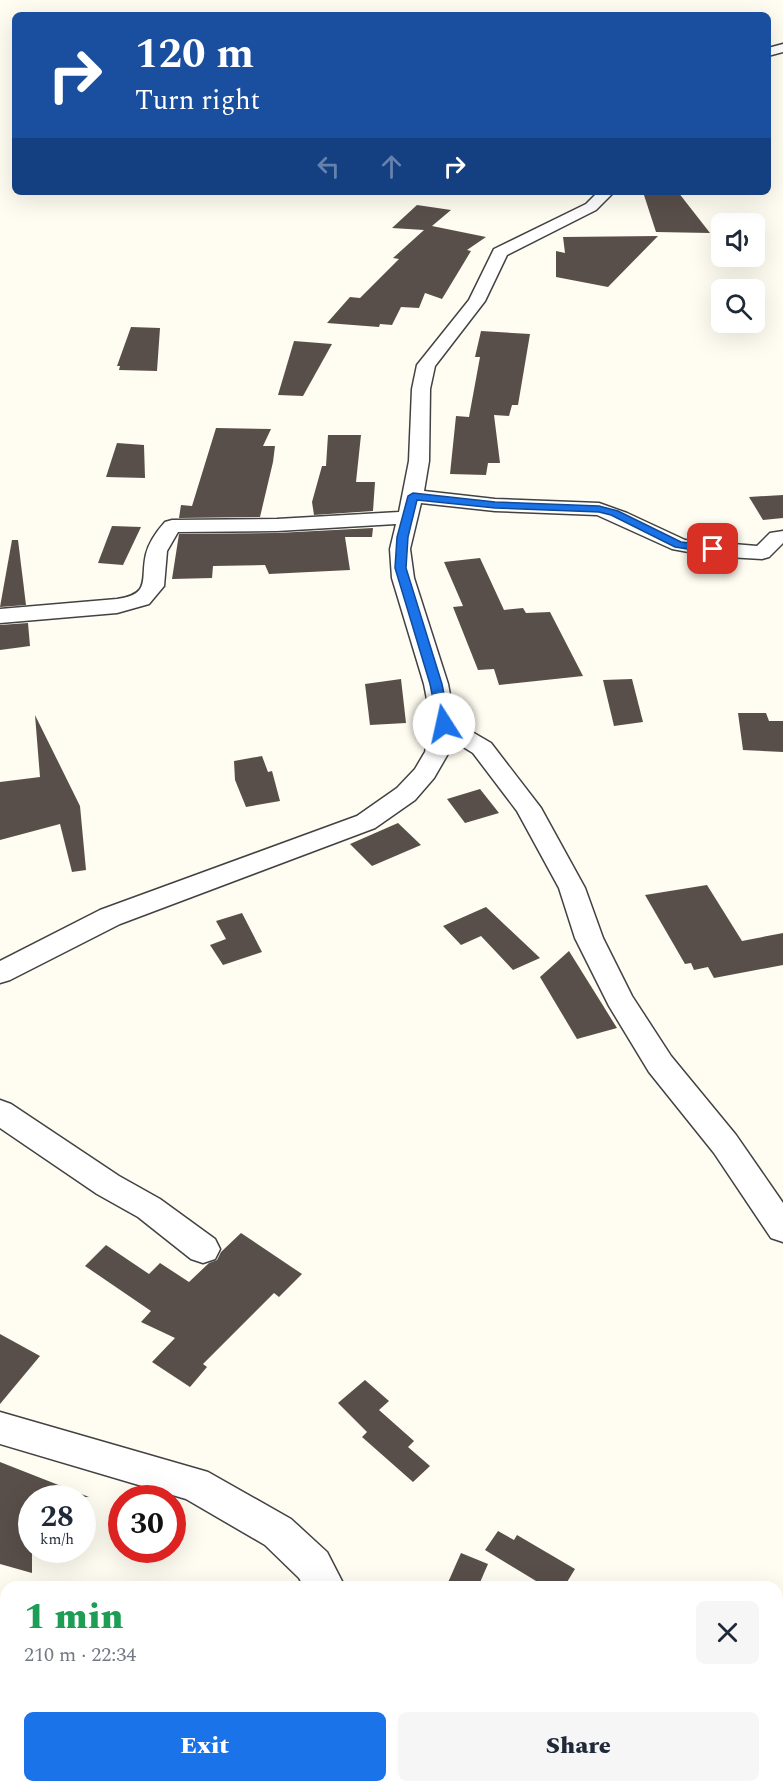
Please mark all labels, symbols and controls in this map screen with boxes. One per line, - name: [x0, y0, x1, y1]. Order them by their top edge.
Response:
- text: 120 m: [135, 23, 254, 86]
- icon: right: [36, 36, 114, 114]
- text: Turn right: [135, 80, 260, 122]
- icon: left: [312, 150, 345, 183]
- icon: ahead: [375, 150, 408, 183]
- icon: right: [438, 150, 471, 183]
- map controls: [711, 213, 765, 333]
- button: sound: [711, 213, 765, 267]
- button: search: [711, 279, 765, 333]
- pin: [687, 523, 738, 574]
- icon: arrive: [696, 532, 729, 565]
- position arrow: [412, 692, 476, 756]
- speed limit sign: 30: [108, 1485, 186, 1563]
- text: 28: [40, 1494, 74, 1540]
- text: km/h: [40, 1528, 74, 1551]
- text: 1 min: [24, 1590, 124, 1645]
- button: close: [696, 1601, 759, 1664]
- text: 210 m · 22:34: [24, 1640, 136, 1670]
- button: Exit: [24, 1712, 386, 1781]
- button: Share: [398, 1712, 759, 1781]

